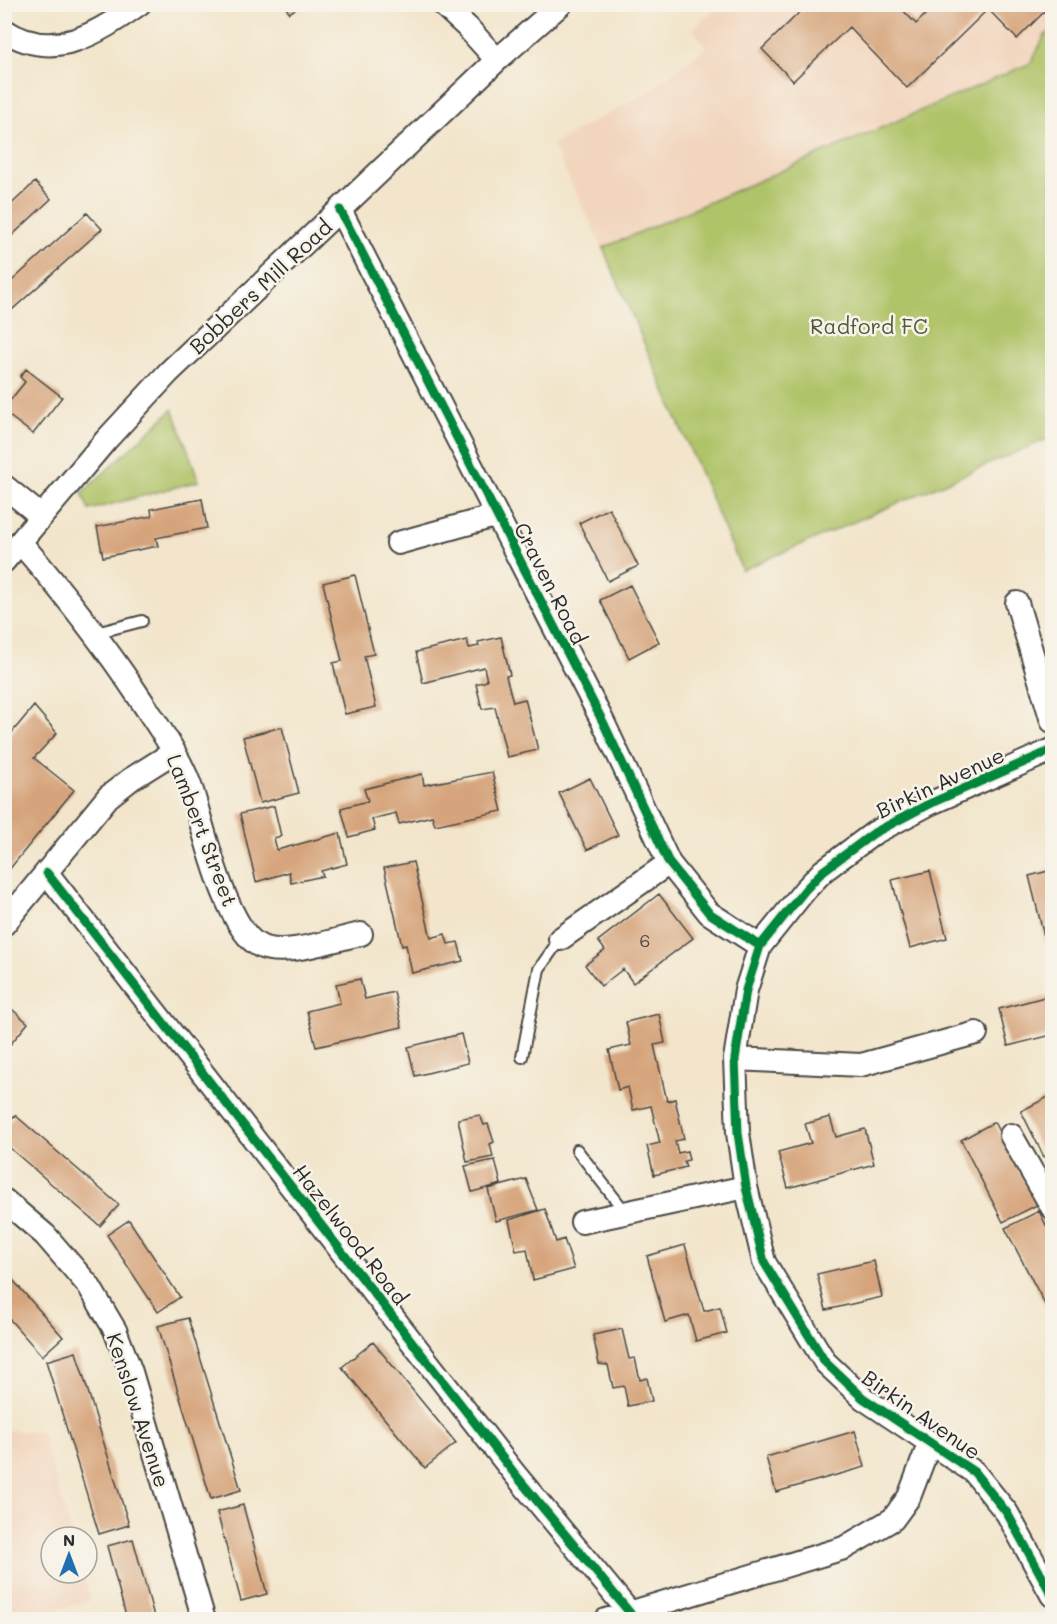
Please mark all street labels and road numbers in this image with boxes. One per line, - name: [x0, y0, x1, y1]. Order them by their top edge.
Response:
- street label: Bobbers Mill Road: [183, 213, 337, 359]
- street label: Craven Road: [509, 517, 593, 649]
- street label: Birkin Avenue: [871, 740, 1009, 824]
- street label: Lambert Street: [162, 750, 244, 910]
- street label: Hazelwood Road: [288, 1158, 414, 1310]
- street label: Kenslow Avenue: [101, 1329, 177, 1491]
- street label: Birkin Avenue: [857, 1363, 987, 1465]

